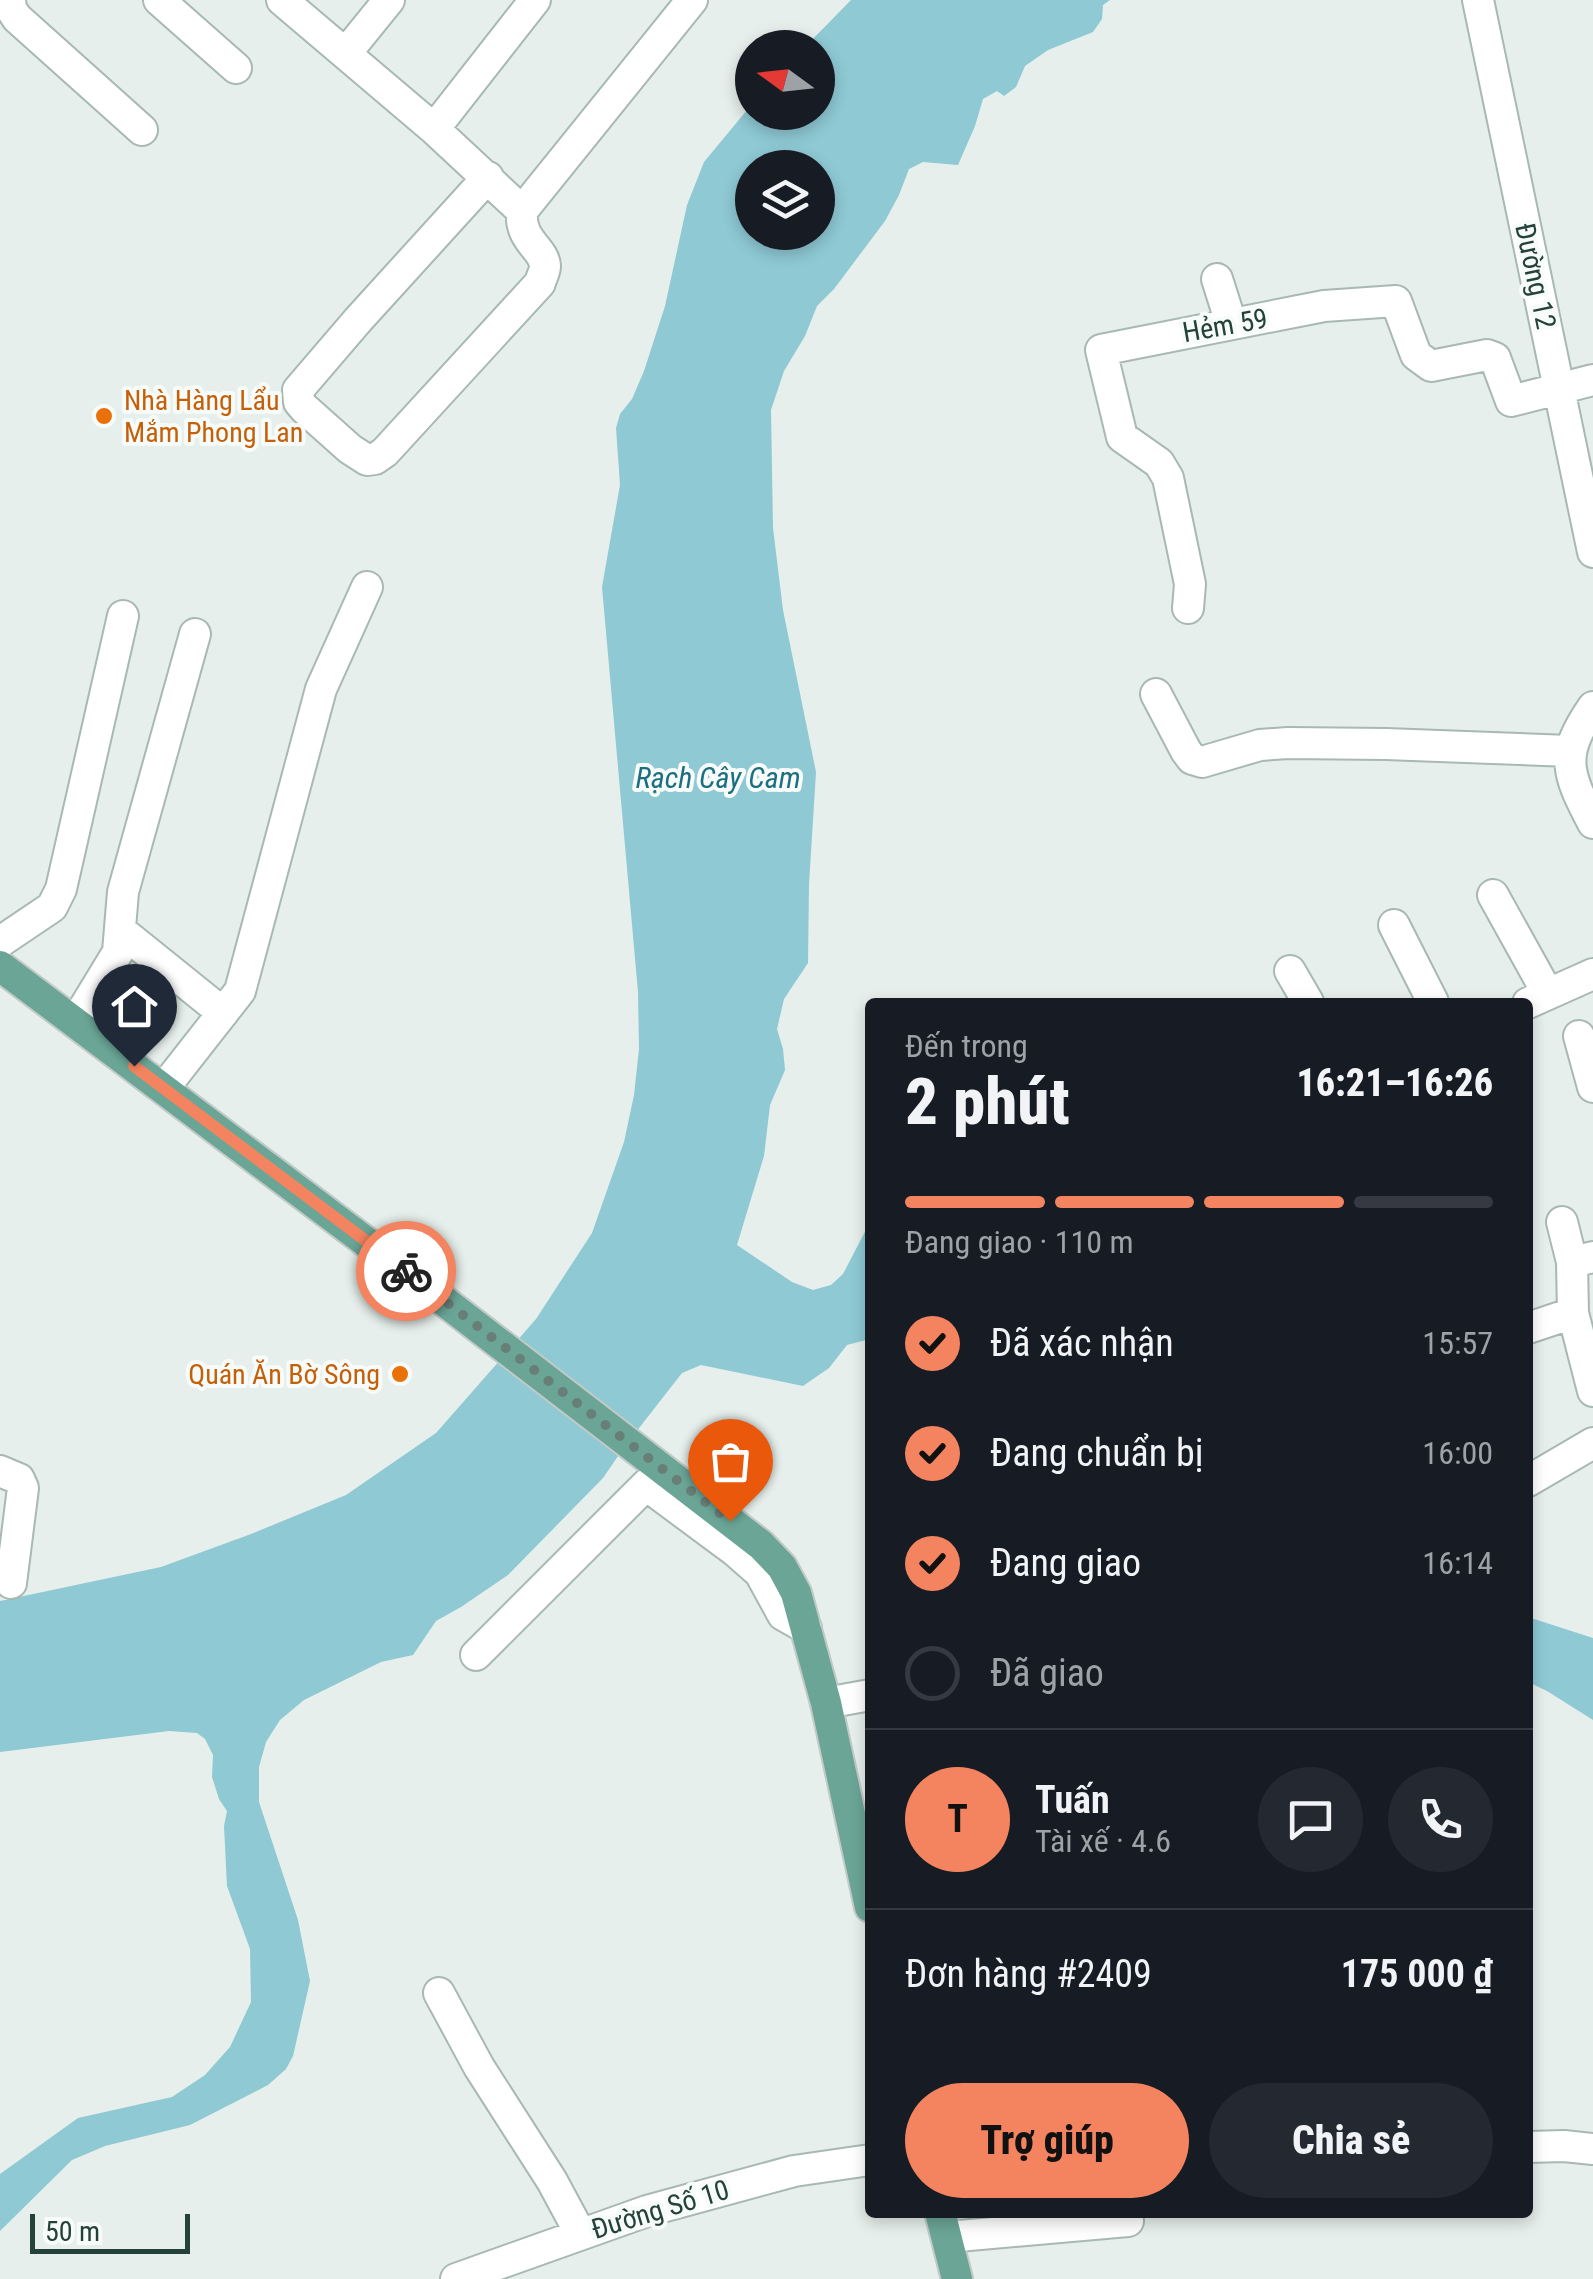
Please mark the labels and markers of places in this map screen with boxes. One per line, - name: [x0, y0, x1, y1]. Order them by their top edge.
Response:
- place label: Nhà Hàng Lẩu Mắm Phong Lan: [124, 384, 303, 449]
- marker: Nhà Hàng Lẩu Mắm Phong Lan: [93, 405, 115, 427]
- pin: [92, 964, 177, 1067]
- place label: Quán Ăn Bờ Sông: [188, 1358, 380, 1391]
- marker: Quán Ăn Bờ Sông: [389, 1363, 411, 1385]
- pin: [688, 1419, 773, 1522]

